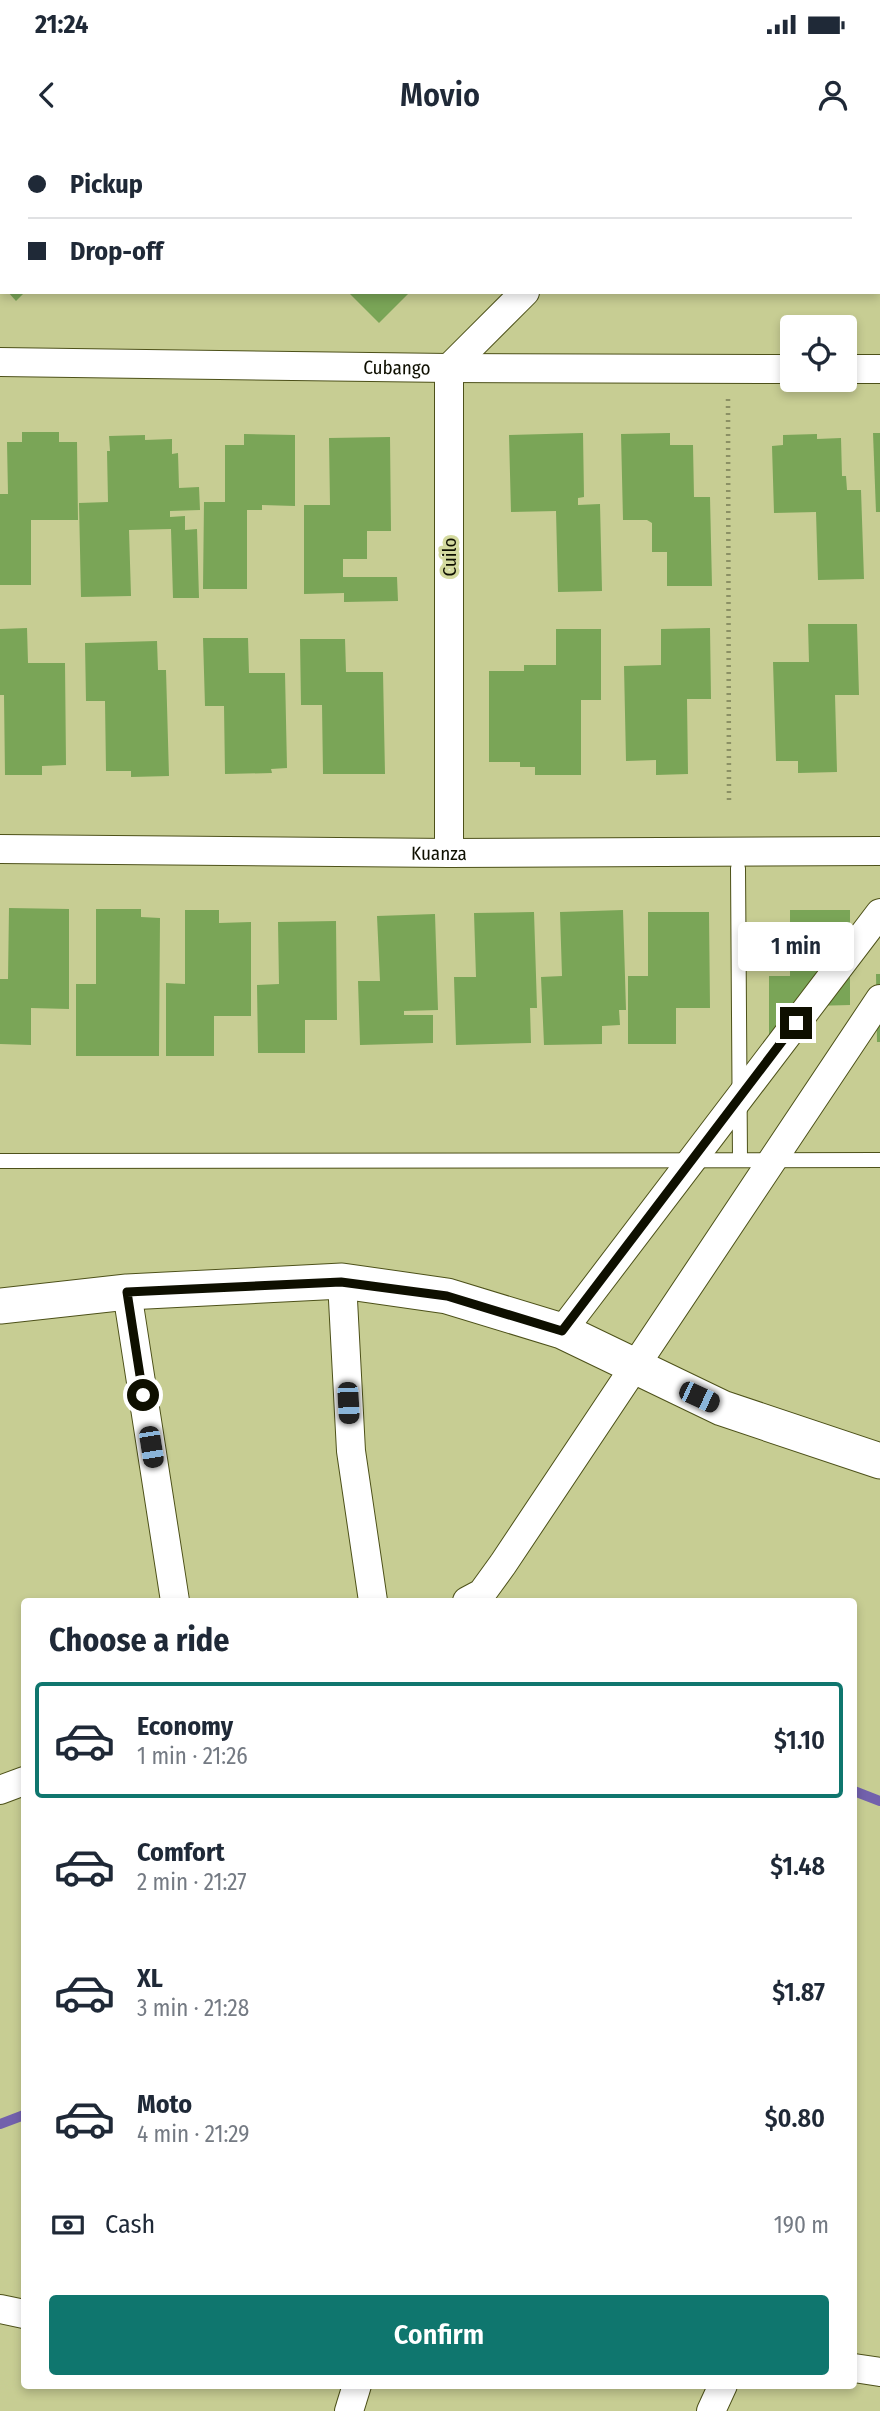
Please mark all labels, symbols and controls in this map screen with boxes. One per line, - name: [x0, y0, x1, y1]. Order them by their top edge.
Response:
- text: 21:24: [35, 9, 88, 40]
- icon: back: [28, 76, 66, 114]
- text: Movio: [400, 76, 480, 114]
- icon: person: [814, 76, 852, 114]
- text: Pickup: [70, 169, 143, 200]
- text: Drop-off: [70, 236, 163, 267]
- map controls: [780, 315, 857, 392]
- button: locate: [780, 315, 857, 392]
- street label: Cubango: [363, 356, 431, 380]
- street label: Cuilo: [438, 538, 461, 576]
- street label: Kuanza: [411, 842, 467, 865]
- callout: 1 min: [738, 922, 854, 970]
- text: 1 min: [771, 932, 821, 960]
- route end: [780, 1007, 812, 1039]
- route start: [127, 1379, 159, 1411]
- car: [676, 1379, 723, 1415]
- car: [337, 1381, 360, 1425]
- car: [138, 1425, 165, 1469]
- text: Choose a ride: [49, 1621, 230, 1659]
- icon: car: [53, 1709, 116, 1772]
- text: Economy: [137, 1711, 233, 1742]
- text: $1.10: [774, 1725, 825, 1756]
- text: 1 min · 21:26: [137, 1742, 248, 1770]
- icon: car: [53, 1835, 116, 1898]
- text: Comfort: [137, 1837, 225, 1868]
- text: $1.48: [770, 1851, 825, 1882]
- text: 2 min · 21:27: [137, 1868, 247, 1896]
- icon: car: [53, 1961, 116, 2024]
- text: XL: [137, 1963, 163, 1994]
- text: $1.87: [772, 1977, 825, 2008]
- text: 3 min · 21:28: [137, 1994, 249, 2022]
- icon: car: [53, 2087, 116, 2150]
- text: Moto: [137, 2089, 192, 2120]
- text: $0.80: [765, 2103, 825, 2134]
- text: 4 min · 21:29: [137, 2120, 249, 2148]
- icon: cash: [49, 2206, 87, 2244]
- text: Cash: [105, 2209, 155, 2240]
- text: 190 m: [774, 2211, 829, 2239]
- button: Confirm: [49, 2295, 829, 2375]

